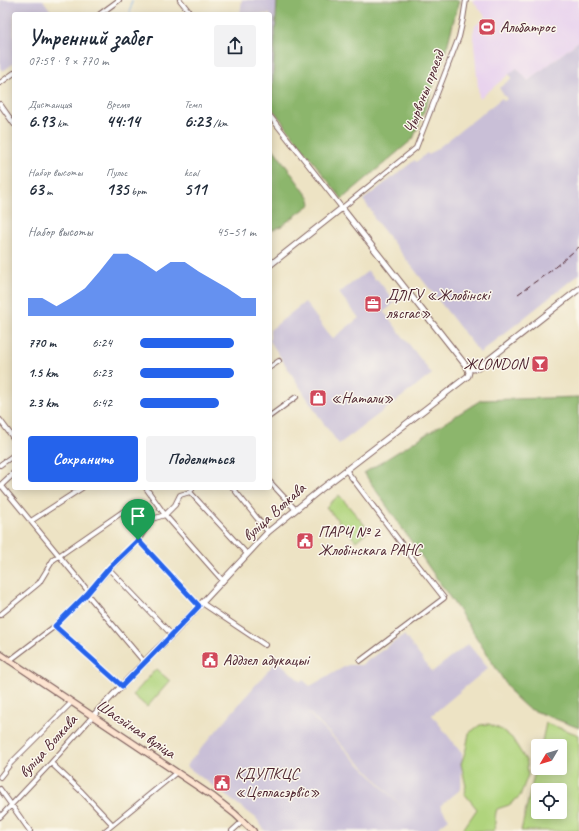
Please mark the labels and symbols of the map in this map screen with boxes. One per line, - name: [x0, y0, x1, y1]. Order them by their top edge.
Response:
- sports icon: Альбатрос: [477, 17, 497, 37]
- place label: Альбатрос: [500, 17, 556, 37]
- street label: Чырвоны праезд: [399, 47, 449, 136]
- place label: ДЛГУ «Жлобінскі лясгас»: [386, 285, 492, 323]
- office icon: ДЛГУ «Жлобінскі лясгас»: [363, 294, 383, 314]
- place label: ЖLONDON: [464, 354, 529, 374]
- bar icon: ЖLONDON: [530, 354, 550, 374]
- shop icon: «Натали»: [308, 388, 328, 408]
- place label: «Натали»: [331, 388, 394, 408]
- street label: вуліца Волкава: [238, 478, 310, 546]
- pin: [121, 499, 155, 540]
- place label: ПАРЧ № 2 Жлобінскага РАНС: [318, 522, 423, 560]
- public building icon: ПАРЧ № 2 Жлобінскага РАНС: [295, 531, 315, 551]
- public building icon: Аддзел адукацыі: [200, 650, 220, 670]
- place label: Аддзел адукацыі: [223, 650, 311, 670]
- street label: Шасэйная вуліца: [92, 695, 180, 763]
- street label: вуліца Волкава: [14, 710, 82, 782]
- north arrow: [531, 739, 567, 775]
- place label: КДУПКЦС «Цепласэрвіс»: [235, 764, 320, 802]
- public building icon: КДУПКЦС «Цепласэрвіс»: [212, 773, 232, 793]

